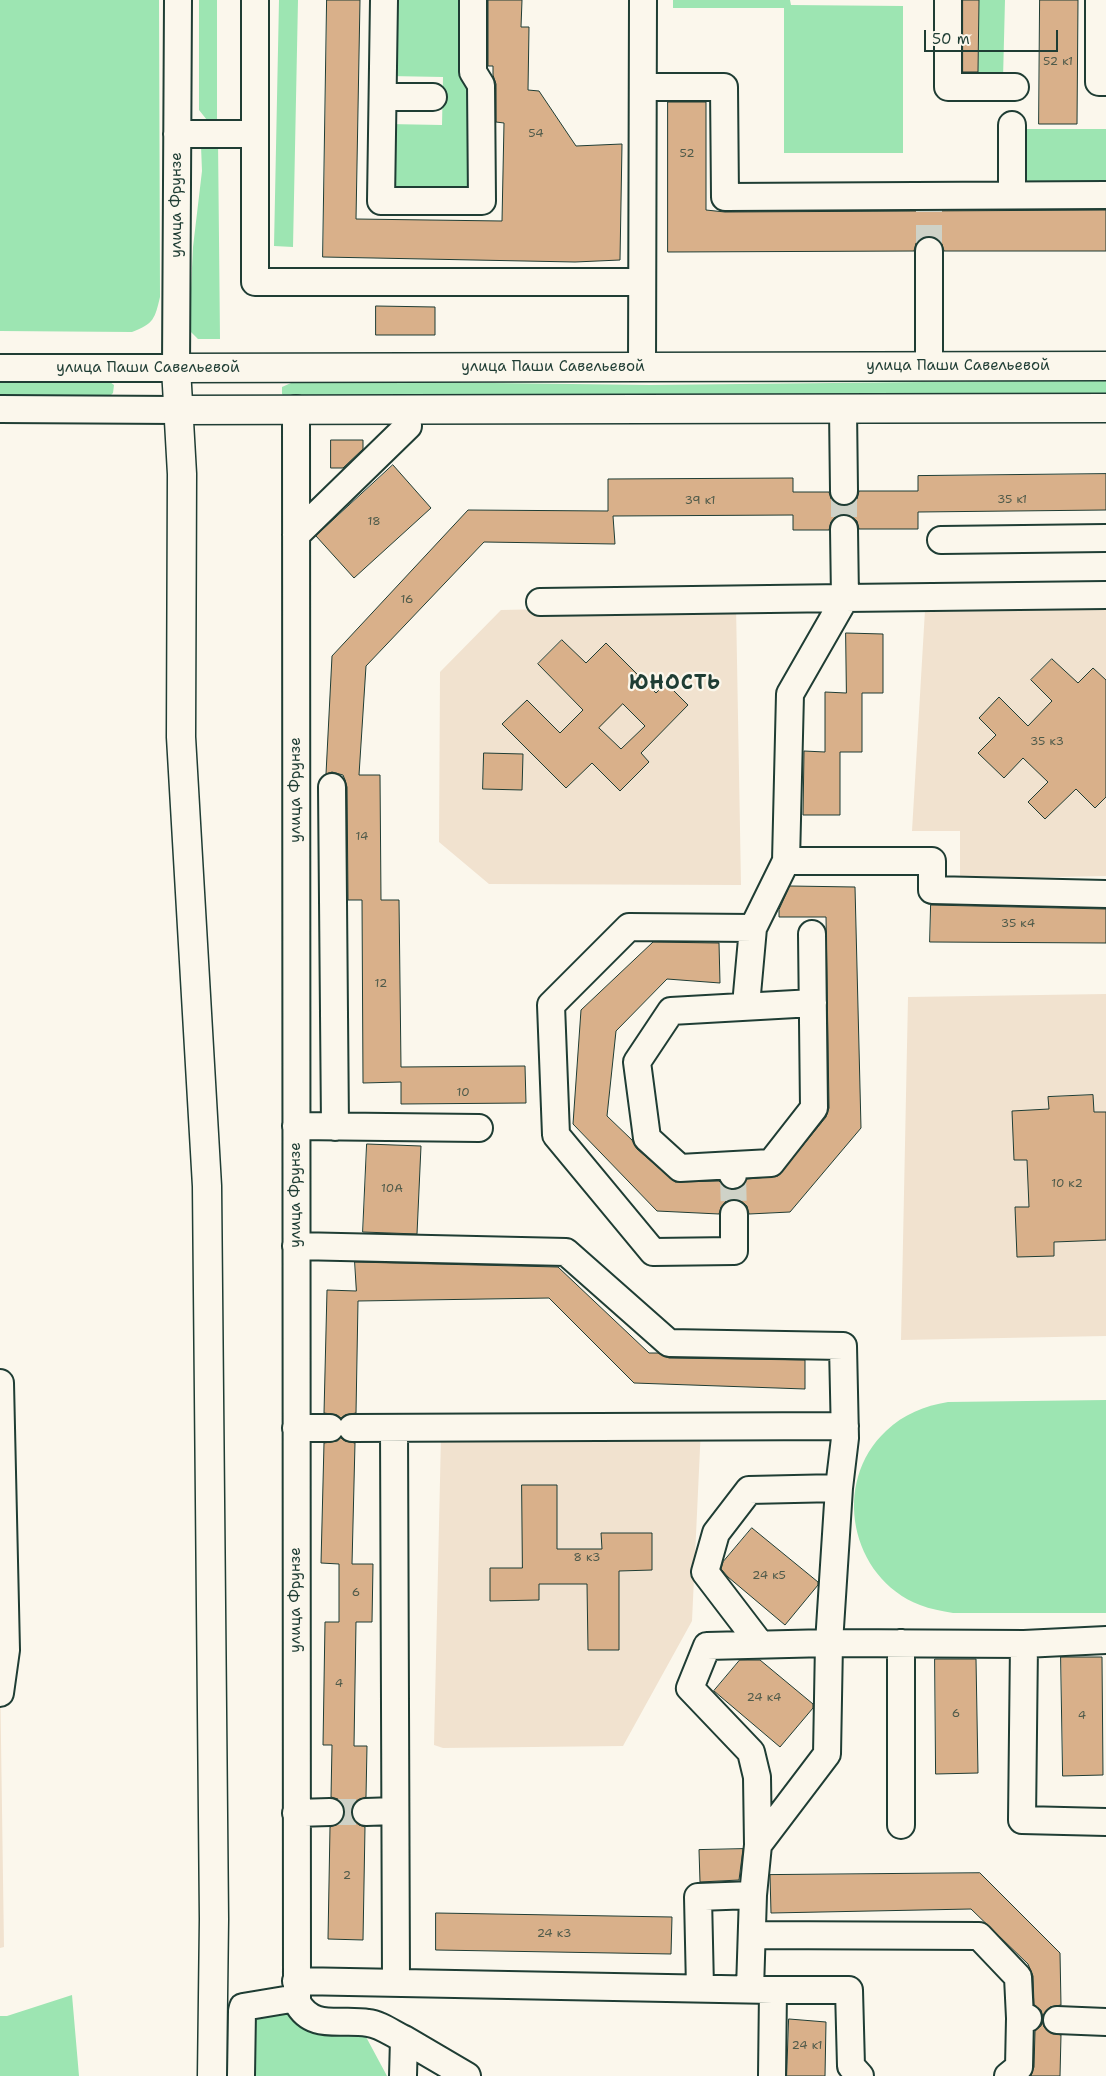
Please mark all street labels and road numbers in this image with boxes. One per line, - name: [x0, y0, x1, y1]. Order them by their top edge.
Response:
- street label: улица Фрунзе: [168, 152, 186, 258]
- street label: улица Паши Савельевой: [866, 357, 1050, 375]
- street label: улица Паши Савельевой: [461, 358, 645, 376]
- street label: улица Паши Савельевой: [56, 359, 240, 377]
- street label: улица Фрунзе: [287, 737, 305, 843]
- street label: улица Фрунзе: [287, 1142, 305, 1248]
- street label: улица Фрунзе: [287, 1547, 305, 1653]

